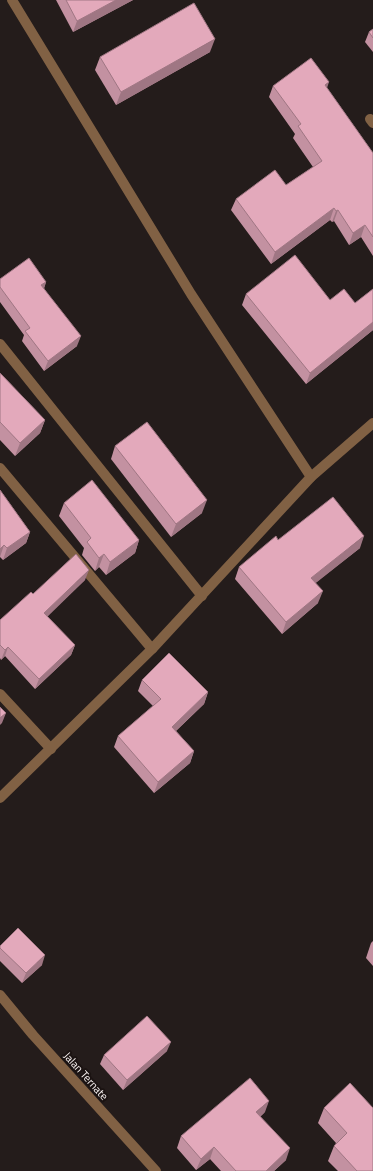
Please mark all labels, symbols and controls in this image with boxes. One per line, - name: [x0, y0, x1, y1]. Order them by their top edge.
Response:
- street label: Jalan Ternate: [60, 1048, 112, 1104]

